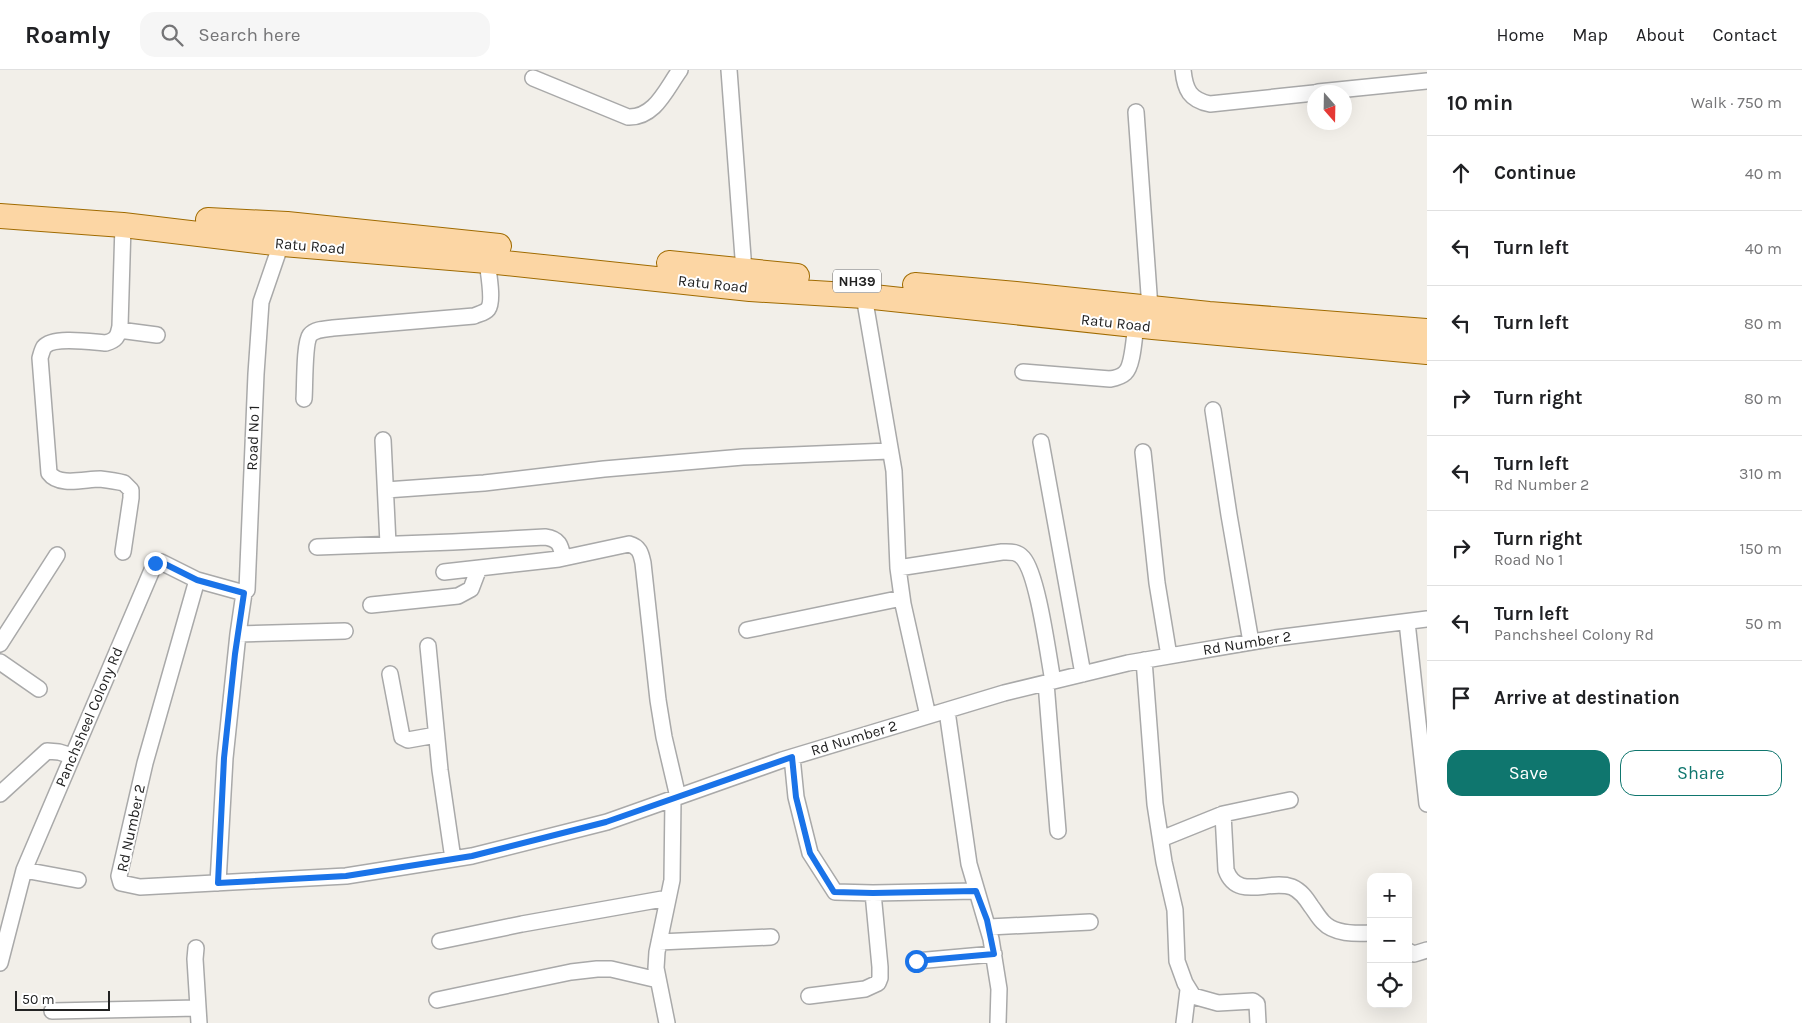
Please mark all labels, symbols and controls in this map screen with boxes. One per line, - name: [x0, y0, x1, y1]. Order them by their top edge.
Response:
- search box: [140, 12, 490, 57]
- text: Roamly: [25, 21, 110, 49]
- icon: search: [158, 21, 186, 49]
- text: Search here: [198, 24, 300, 46]
- text: Home: [1496, 24, 1544, 46]
- text: Map: [1572, 24, 1608, 46]
- text: About: [1636, 24, 1685, 46]
- text: Contact: [1713, 24, 1777, 46]
- north arrow: [1307, 85, 1352, 130]
- text: 10 min: [1447, 91, 1513, 115]
- text: Walk · 750 m: [1691, 93, 1782, 112]
- icon: ahead: [1447, 159, 1475, 187]
- text: Continue: [1494, 162, 1576, 184]
- text: 40 m: [1745, 164, 1782, 183]
- street label: Ratu Road: [274, 234, 346, 258]
- icon: left: [1447, 234, 1475, 262]
- text: Turn left: [1494, 237, 1569, 259]
- text: 40 m: [1745, 239, 1782, 258]
- road number: NH39: [833, 270, 881, 292]
- street label: Ratu Road: [677, 271, 749, 297]
- icon: left: [1447, 309, 1475, 337]
- street label: Ratu Road: [1080, 310, 1152, 336]
- text: Turn left: [1494, 312, 1569, 334]
- text: 80 m: [1744, 314, 1782, 333]
- icon: right: [1447, 384, 1475, 412]
- text: Turn right: [1494, 387, 1583, 409]
- text: 80 m: [1744, 389, 1782, 408]
- street label: Road No 1: [243, 405, 263, 471]
- text: Turn left: [1494, 453, 1569, 475]
- icon: left: [1447, 459, 1475, 487]
- text: 310 m: [1739, 464, 1782, 483]
- text: Rd Number 2: [1494, 475, 1589, 494]
- text: Turn right: [1494, 528, 1583, 550]
- icon: right: [1447, 534, 1475, 562]
- text: 150 m: [1739, 539, 1782, 558]
- text: Road No 1: [1494, 550, 1563, 569]
- route end: [144, 552, 167, 575]
- text: Turn left: [1494, 603, 1569, 625]
- icon: left: [1447, 609, 1475, 637]
- text: 50 m: [1745, 614, 1782, 633]
- text: Panchsheel Colony Rd: [1494, 625, 1654, 644]
- street label: Rd Number 2: [1202, 627, 1292, 659]
- street label: Panchsheel Colony Rd: [51, 644, 127, 790]
- icon: arrive: [1447, 684, 1475, 712]
- text: Arrive at destination: [1494, 687, 1680, 709]
- street label: Rd Number 2: [809, 716, 899, 760]
- button: Save: [1447, 750, 1610, 796]
- button: Share: [1620, 750, 1782, 796]
- street label: Rd Number 2: [113, 782, 149, 874]
- map controls: [1367, 873, 1412, 1008]
- button: +: [1367, 873, 1412, 918]
- button: −: [1367, 918, 1412, 963]
- route start: [905, 950, 928, 973]
- button: locate: [1367, 963, 1412, 1008]
- scale bar: [15, 988, 110, 1011]
- text: 50 m: [22, 991, 55, 1008]

